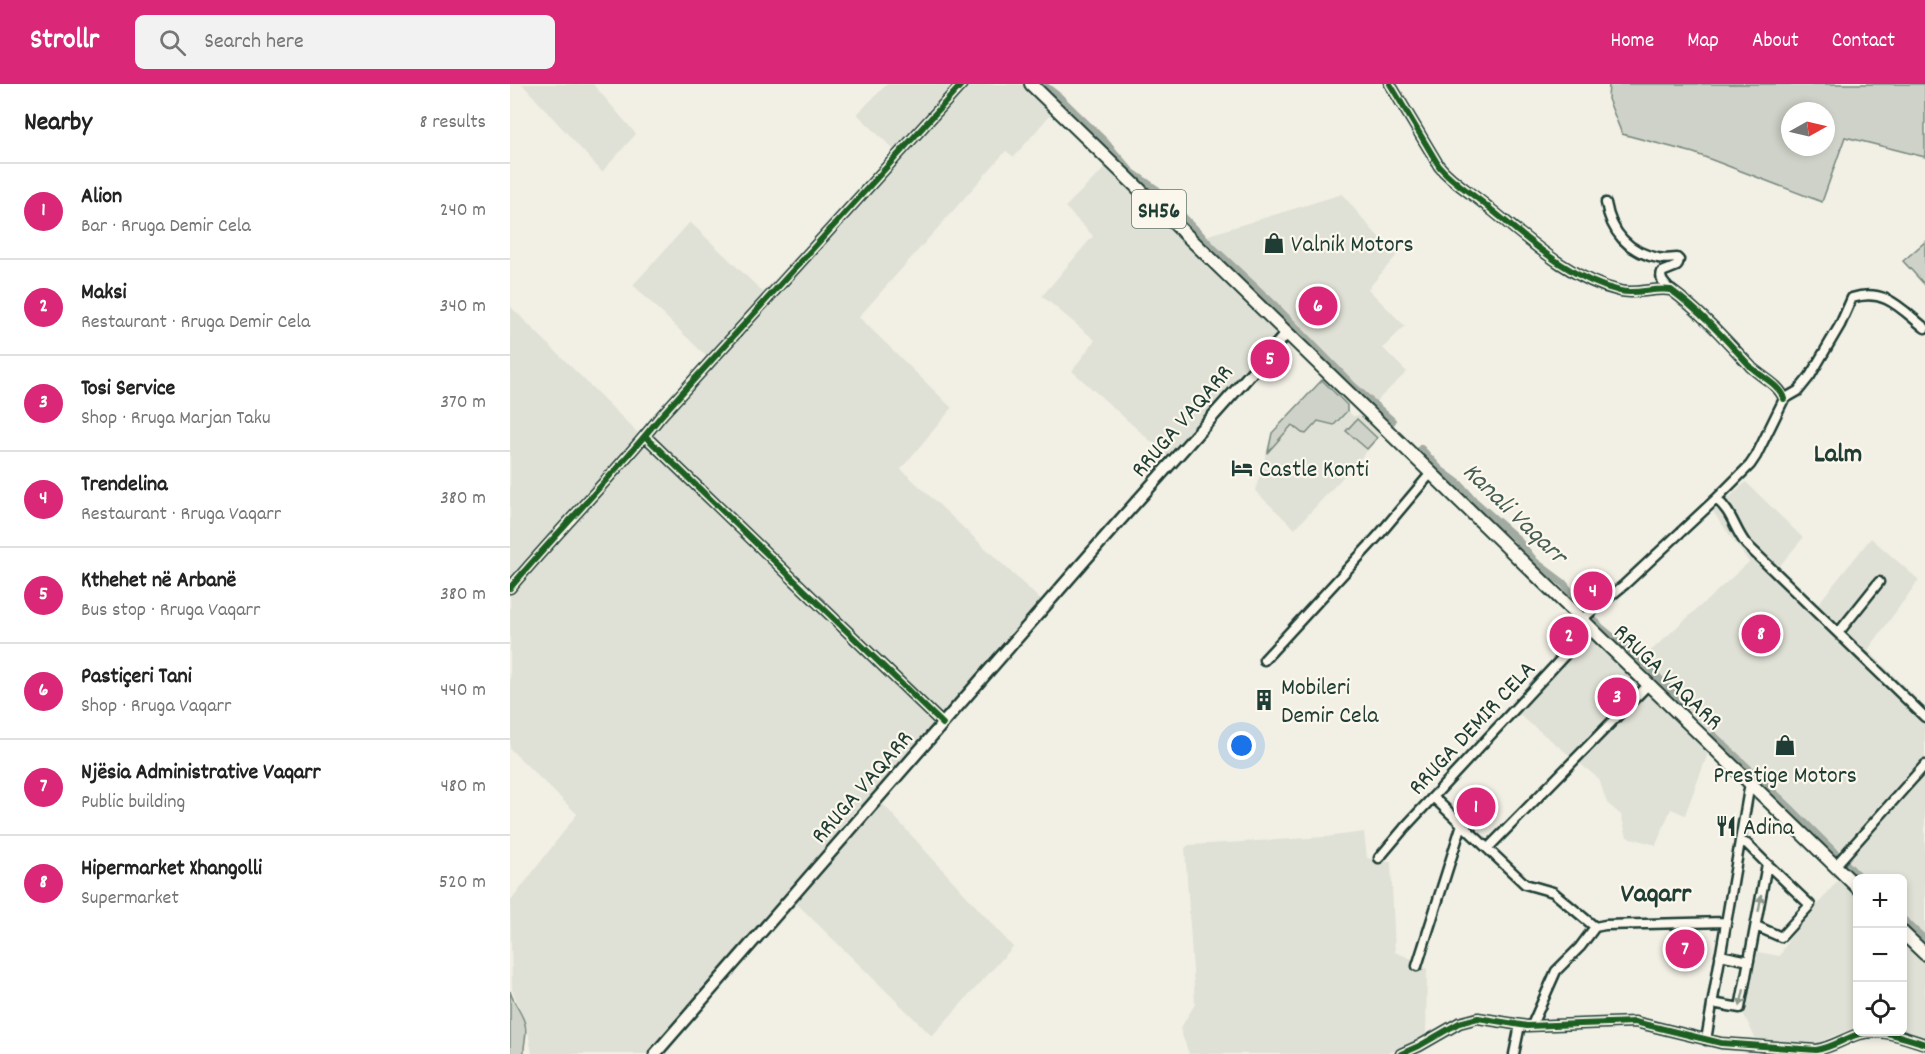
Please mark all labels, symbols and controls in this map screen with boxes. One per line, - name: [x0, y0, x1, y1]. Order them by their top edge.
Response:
- search box: [135, 15, 555, 69]
- text: Strollr: [30, 22, 99, 62]
- icon: search: [156, 26, 189, 59]
- text: Search here: [204, 27, 304, 58]
- text: Home: [1610, 27, 1654, 57]
- text: Map: [1687, 27, 1719, 57]
- text: About: [1752, 27, 1799, 57]
- text: Contact: [1832, 27, 1895, 57]
- north arrow: [1781, 102, 1835, 156]
- text: Nearby: [24, 105, 92, 142]
- text: 8 results: [420, 109, 486, 137]
- text: Alion: [81, 182, 122, 213]
- road number: SH56: [1132, 190, 1186, 228]
- text: 1: [41, 197, 46, 225]
- text: 240 m: [440, 197, 486, 225]
- text: Bar · Rruga Demir Cela: [81, 213, 251, 241]
- place label: Valnik Motors: [1291, 229, 1414, 263]
- shop icon: Valnik Motors: [1262, 231, 1286, 255]
- text: Maksi: [81, 278, 127, 309]
- pin: 6: [1298, 284, 1338, 328]
- text: 2: [39, 293, 48, 321]
- text: 340 m: [440, 293, 486, 321]
- text: Restaurant · Rruga Demir Cela: [81, 309, 310, 337]
- pin: 5: [1250, 336, 1290, 382]
- street label: RRUGA VAQARR: [1124, 358, 1242, 486]
- text: Tosi Service: [81, 374, 175, 405]
- text: 3: [39, 389, 48, 417]
- text: 370 m: [440, 389, 486, 417]
- text: Shop · Rruga Marjan Taku: [81, 405, 271, 433]
- district label: Lalm: [1814, 436, 1862, 475]
- place label: Castle Konti: [1259, 454, 1369, 488]
- water label: Kanali Vaqarr: [1453, 455, 1577, 576]
- hotel icon: Castle Konti: [1230, 456, 1254, 480]
- text: Trendelina: [81, 470, 168, 501]
- text: 4: [39, 485, 48, 513]
- text: 380 m: [440, 485, 486, 513]
- text: Restaurant · Rruga Vaqarr: [81, 501, 281, 529]
- text: Kthehet në Arbanë: [81, 566, 236, 597]
- pin: 4: [1574, 568, 1612, 614]
- text: 5: [39, 581, 48, 609]
- text: 380 m: [440, 581, 486, 609]
- text: Bus stop · Rruga Vaqarr: [81, 597, 260, 625]
- pin: 8: [1742, 612, 1780, 656]
- pin: 2: [1550, 614, 1588, 658]
- street label: RRUGA VAQARR: [1604, 617, 1729, 739]
- street label: RRUGA DEMIR CELA: [1402, 654, 1545, 804]
- text: Pastiçeri Tani: [81, 662, 192, 693]
- place label: Mobileri Demir Cela: [1281, 672, 1379, 734]
- pin: 3: [1598, 674, 1636, 720]
- text: 6: [39, 677, 48, 705]
- text: 440 m: [440, 677, 486, 705]
- building icon: Mobileri Demir Cela: [1252, 688, 1276, 712]
- text: Shop · Rruga Vaqarr: [81, 693, 231, 721]
- street label: RRUGA VAQARR: [804, 724, 922, 852]
- your location: [1227, 731, 1256, 760]
- shop icon: Prestige Motors: [1773, 733, 1797, 757]
- text: Njësia Administrative Vaqarr: [81, 758, 321, 789]
- place label: Prestige Motors: [1713, 760, 1857, 794]
- text: 7: [40, 773, 47, 801]
- text: 480 m: [440, 773, 486, 801]
- pin: 1: [1456, 784, 1496, 830]
- text: Public building: [81, 789, 185, 817]
- place label: Adina: [1743, 812, 1795, 846]
- restaurant icon: Adina: [1714, 814, 1738, 838]
- text: Hipermarket Xhangolli: [81, 854, 262, 885]
- text: 8: [39, 869, 48, 897]
- text: 520 m: [439, 869, 486, 897]
- map controls: [1853, 874, 1907, 1036]
- button: +: [1853, 874, 1907, 928]
- district label: Vaqarr: [1621, 876, 1692, 915]
- text: Supermarket: [81, 885, 179, 913]
- one-way arrow: [1756, 893, 1765, 912]
- pin: 7: [1666, 926, 1704, 972]
- button: −: [1853, 928, 1907, 982]
- button: locate: [1853, 982, 1907, 1036]
- one-way arrow: [1737, 989, 1746, 1008]

